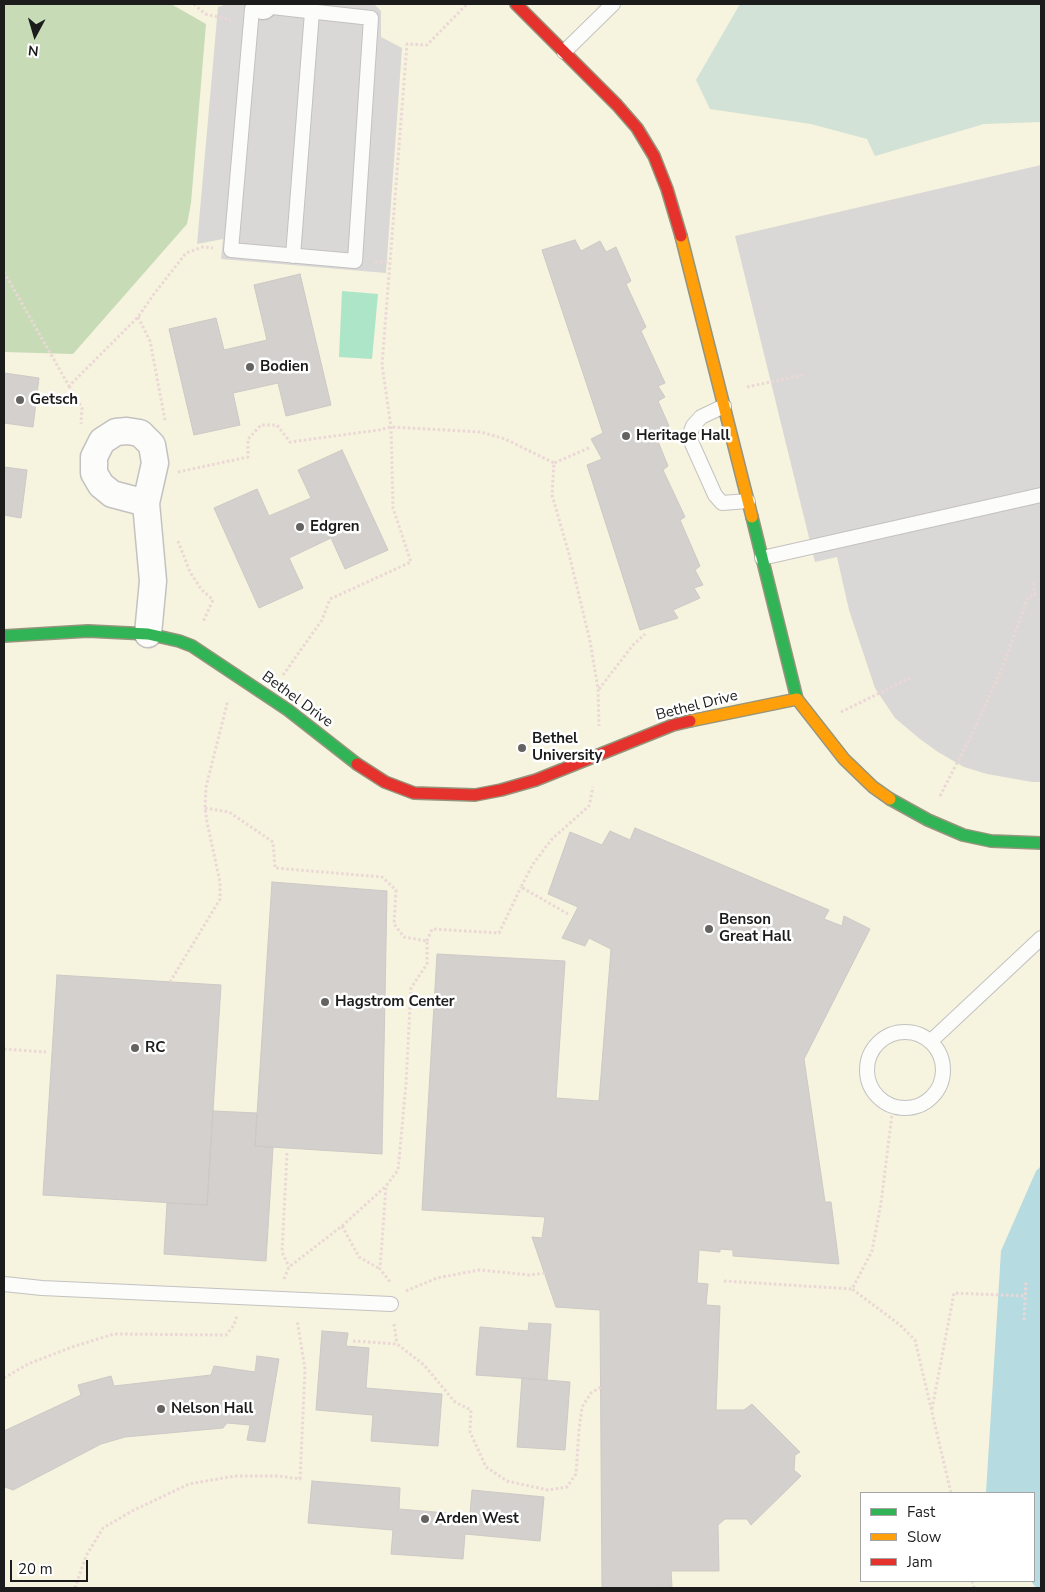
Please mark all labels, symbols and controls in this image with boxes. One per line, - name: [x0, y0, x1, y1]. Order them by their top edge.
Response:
- north arrow: [10, 10, 60, 60]
- text: N: [27, 40, 40, 60]
- place label: Bodien: [260, 358, 309, 376]
- marker: Bodien: [244, 361, 256, 373]
- place label: Getsch: [30, 391, 78, 409]
- marker: Getsch: [14, 394, 26, 406]
- place label: Heritage Hall: [636, 427, 730, 445]
- marker: Heritage Hall: [620, 430, 632, 442]
- place label: Edgren: [310, 518, 360, 536]
- marker: Edgren: [294, 521, 306, 533]
- street label: Bethel Drive: [258, 668, 336, 732]
- street label: Bethel Drive: [654, 687, 740, 725]
- place label: Bethel University: [532, 730, 602, 765]
- marker: Bethel University: [516, 742, 528, 754]
- place label: Benson Great Hall: [719, 911, 791, 946]
- marker: Benson Great Hall: [703, 923, 715, 935]
- place label: Hagstrom Center: [335, 993, 455, 1011]
- marker: Hagstrom Center: [319, 996, 331, 1008]
- place label: RC: [145, 1039, 165, 1057]
- marker: RC: [129, 1042, 141, 1054]
- place label: Nelson Hall: [171, 1400, 253, 1418]
- marker: Nelson Hall: [155, 1403, 167, 1415]
- legend: [860, 1492, 1035, 1582]
- text: Fast: [907, 1502, 935, 1522]
- place label: Arden West: [435, 1510, 519, 1528]
- marker: Arden West: [419, 1513, 431, 1525]
- text: Slow: [907, 1527, 941, 1547]
- scale bar: [12, 1550, 90, 1582]
- text: Jam: [907, 1552, 933, 1572]
- text: 20 m: [18, 1559, 53, 1579]

